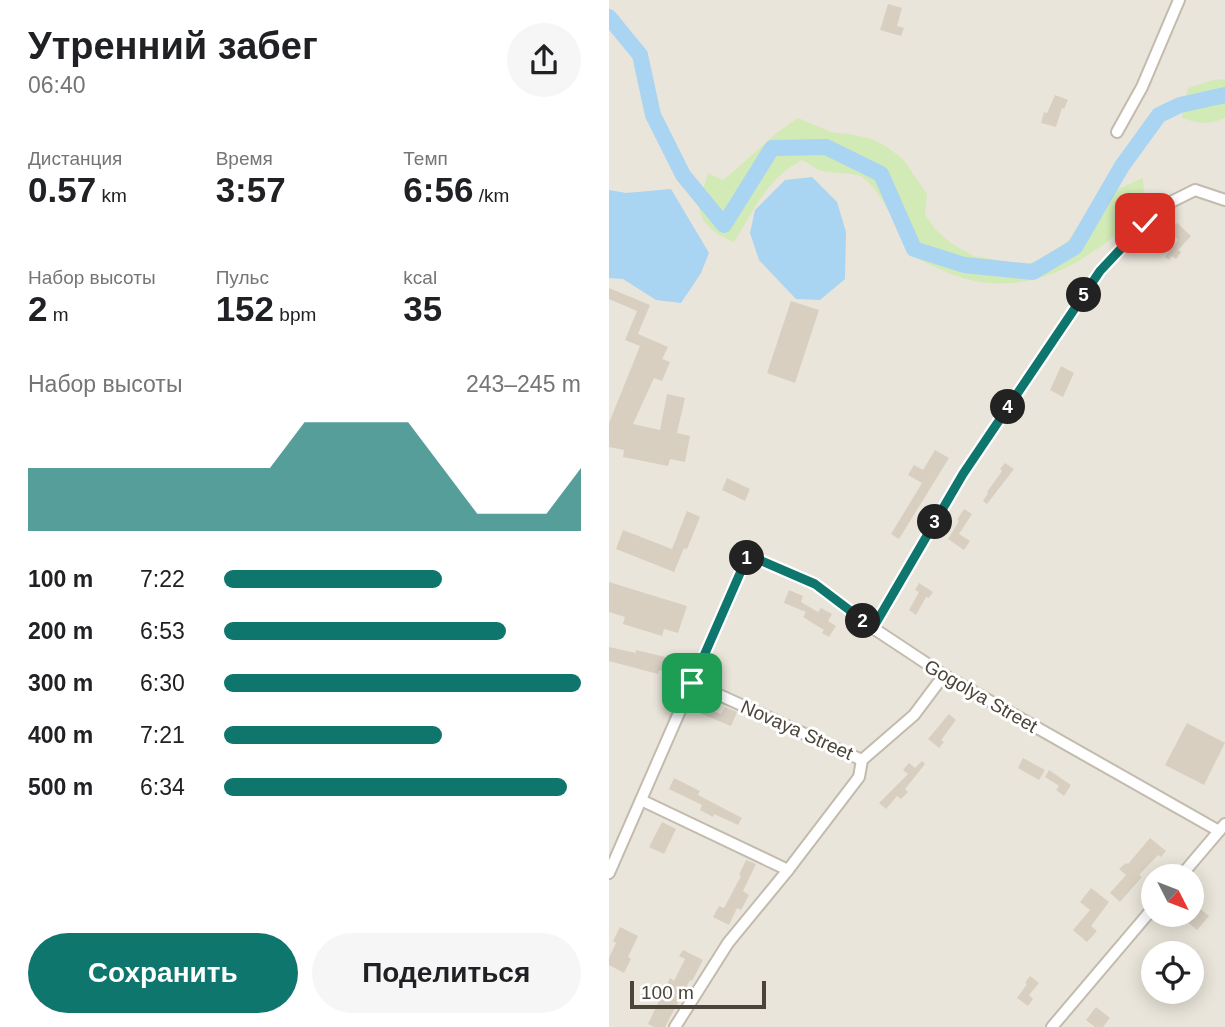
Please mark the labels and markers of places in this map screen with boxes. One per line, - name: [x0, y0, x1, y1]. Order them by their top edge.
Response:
- pin: [1115, 193, 1175, 253]
- pin: 5: [1067, 278, 1101, 312]
- pin: 4: [991, 390, 1025, 424]
- pin: 3: [917, 504, 953, 540]
- pin: 1: [729, 540, 765, 576]
- pin: 2: [845, 604, 881, 638]
- pin: [662, 653, 722, 713]

